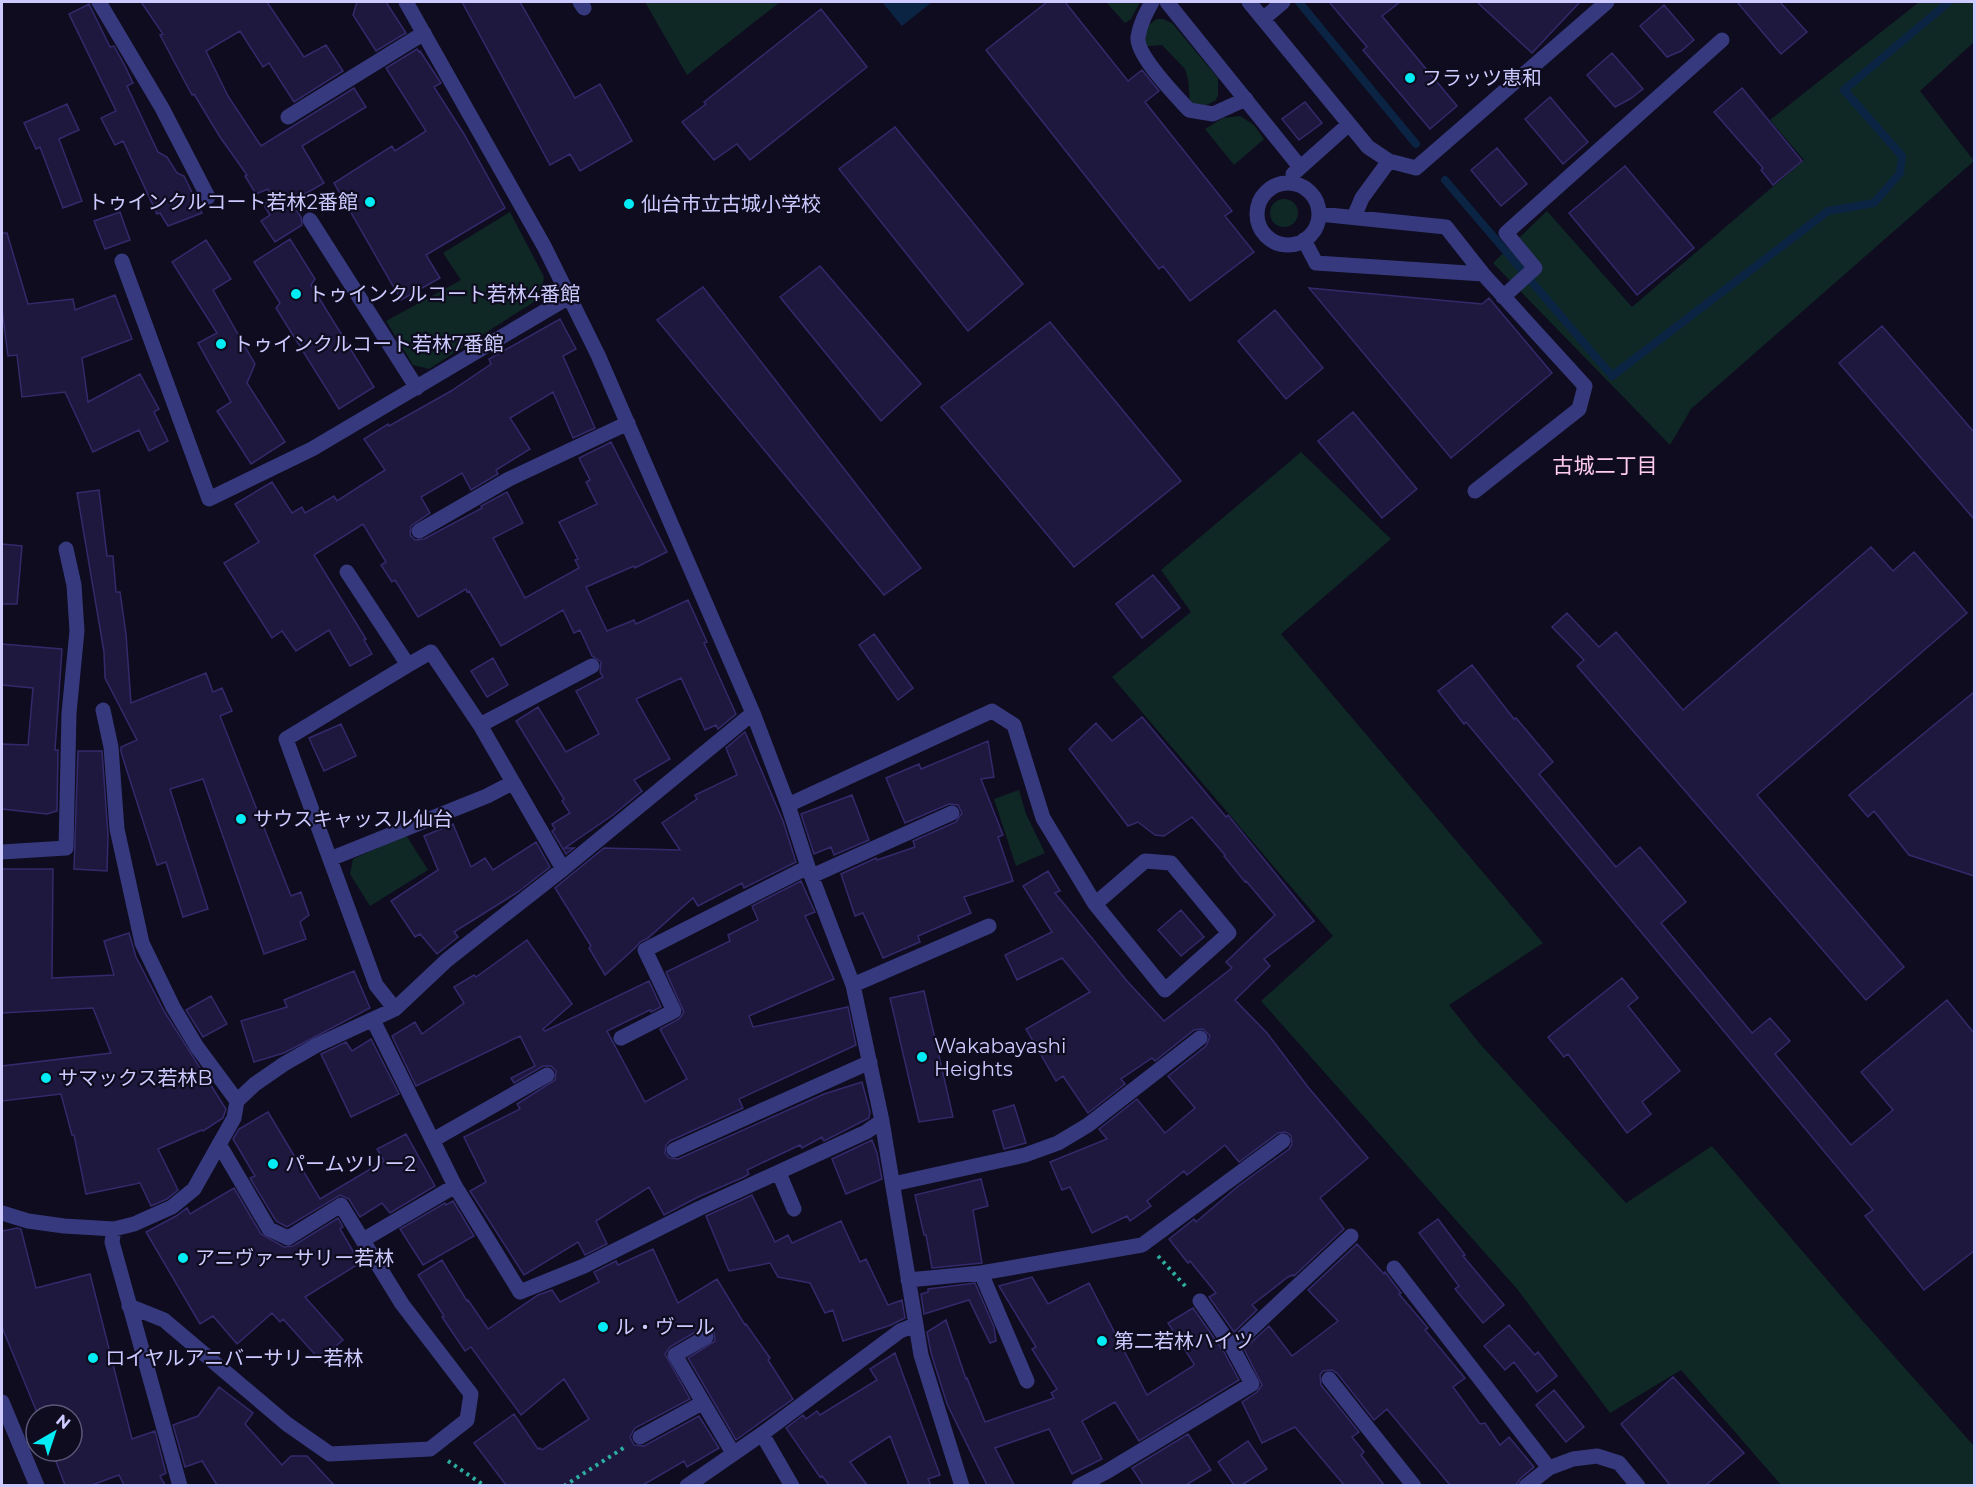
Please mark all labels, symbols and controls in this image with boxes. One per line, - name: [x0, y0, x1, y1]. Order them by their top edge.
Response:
- place label: フラッツ恵和: [1422, 66, 1542, 90]
- marker: フラッツ恵和: [1403, 71, 1417, 85]
- place label: トゥインクルコート若林2番館: [88, 190, 358, 214]
- place label: 仙台市立古城小学校: [641, 192, 821, 216]
- marker: トゥインクルコート若林2番館: [363, 195, 377, 209]
- marker: 仙台市立古城小学校: [622, 197, 636, 211]
- place label: トゥインクルコート若林4番館: [308, 282, 580, 306]
- marker: トゥインクルコート若林4番館: [289, 287, 303, 301]
- place label: トゥインクルコート若林7番館: [233, 332, 504, 356]
- marker: トゥインクルコート若林7番館: [214, 337, 228, 351]
- district label: 古城二丁目: [1553, 453, 1658, 478]
- place label: サウスキャッスル仙台: [253, 807, 453, 831]
- marker: サウスキャッスル仙台: [234, 812, 248, 826]
- place label: Wakabayashi Heights: [934, 1034, 1066, 1081]
- marker: Wakabayashi Heights: [915, 1050, 929, 1064]
- place label: サマックス若林B: [58, 1066, 212, 1090]
- marker: サマックス若林B: [39, 1071, 53, 1085]
- place label: パームツリー2: [285, 1152, 416, 1176]
- marker: パームツリー2: [266, 1157, 280, 1171]
- place label: アニヴァーサリー若林: [195, 1246, 394, 1270]
- marker: アニヴァーサリー若林: [176, 1251, 190, 1265]
- place label: ル・ヴール: [615, 1315, 715, 1339]
- marker: ル・ヴール: [596, 1320, 610, 1334]
- place label: 第二若林ハイツ: [1114, 1329, 1254, 1353]
- marker: 第二若林ハイツ: [1095, 1334, 1109, 1348]
- place label: ロイヤルアニバーサリー若林: [105, 1346, 364, 1370]
- marker: ロイヤルアニバーサリー若林: [86, 1351, 100, 1365]
- north arrow: [24, 1403, 84, 1463]
- text: N: [52, 1410, 74, 1433]

